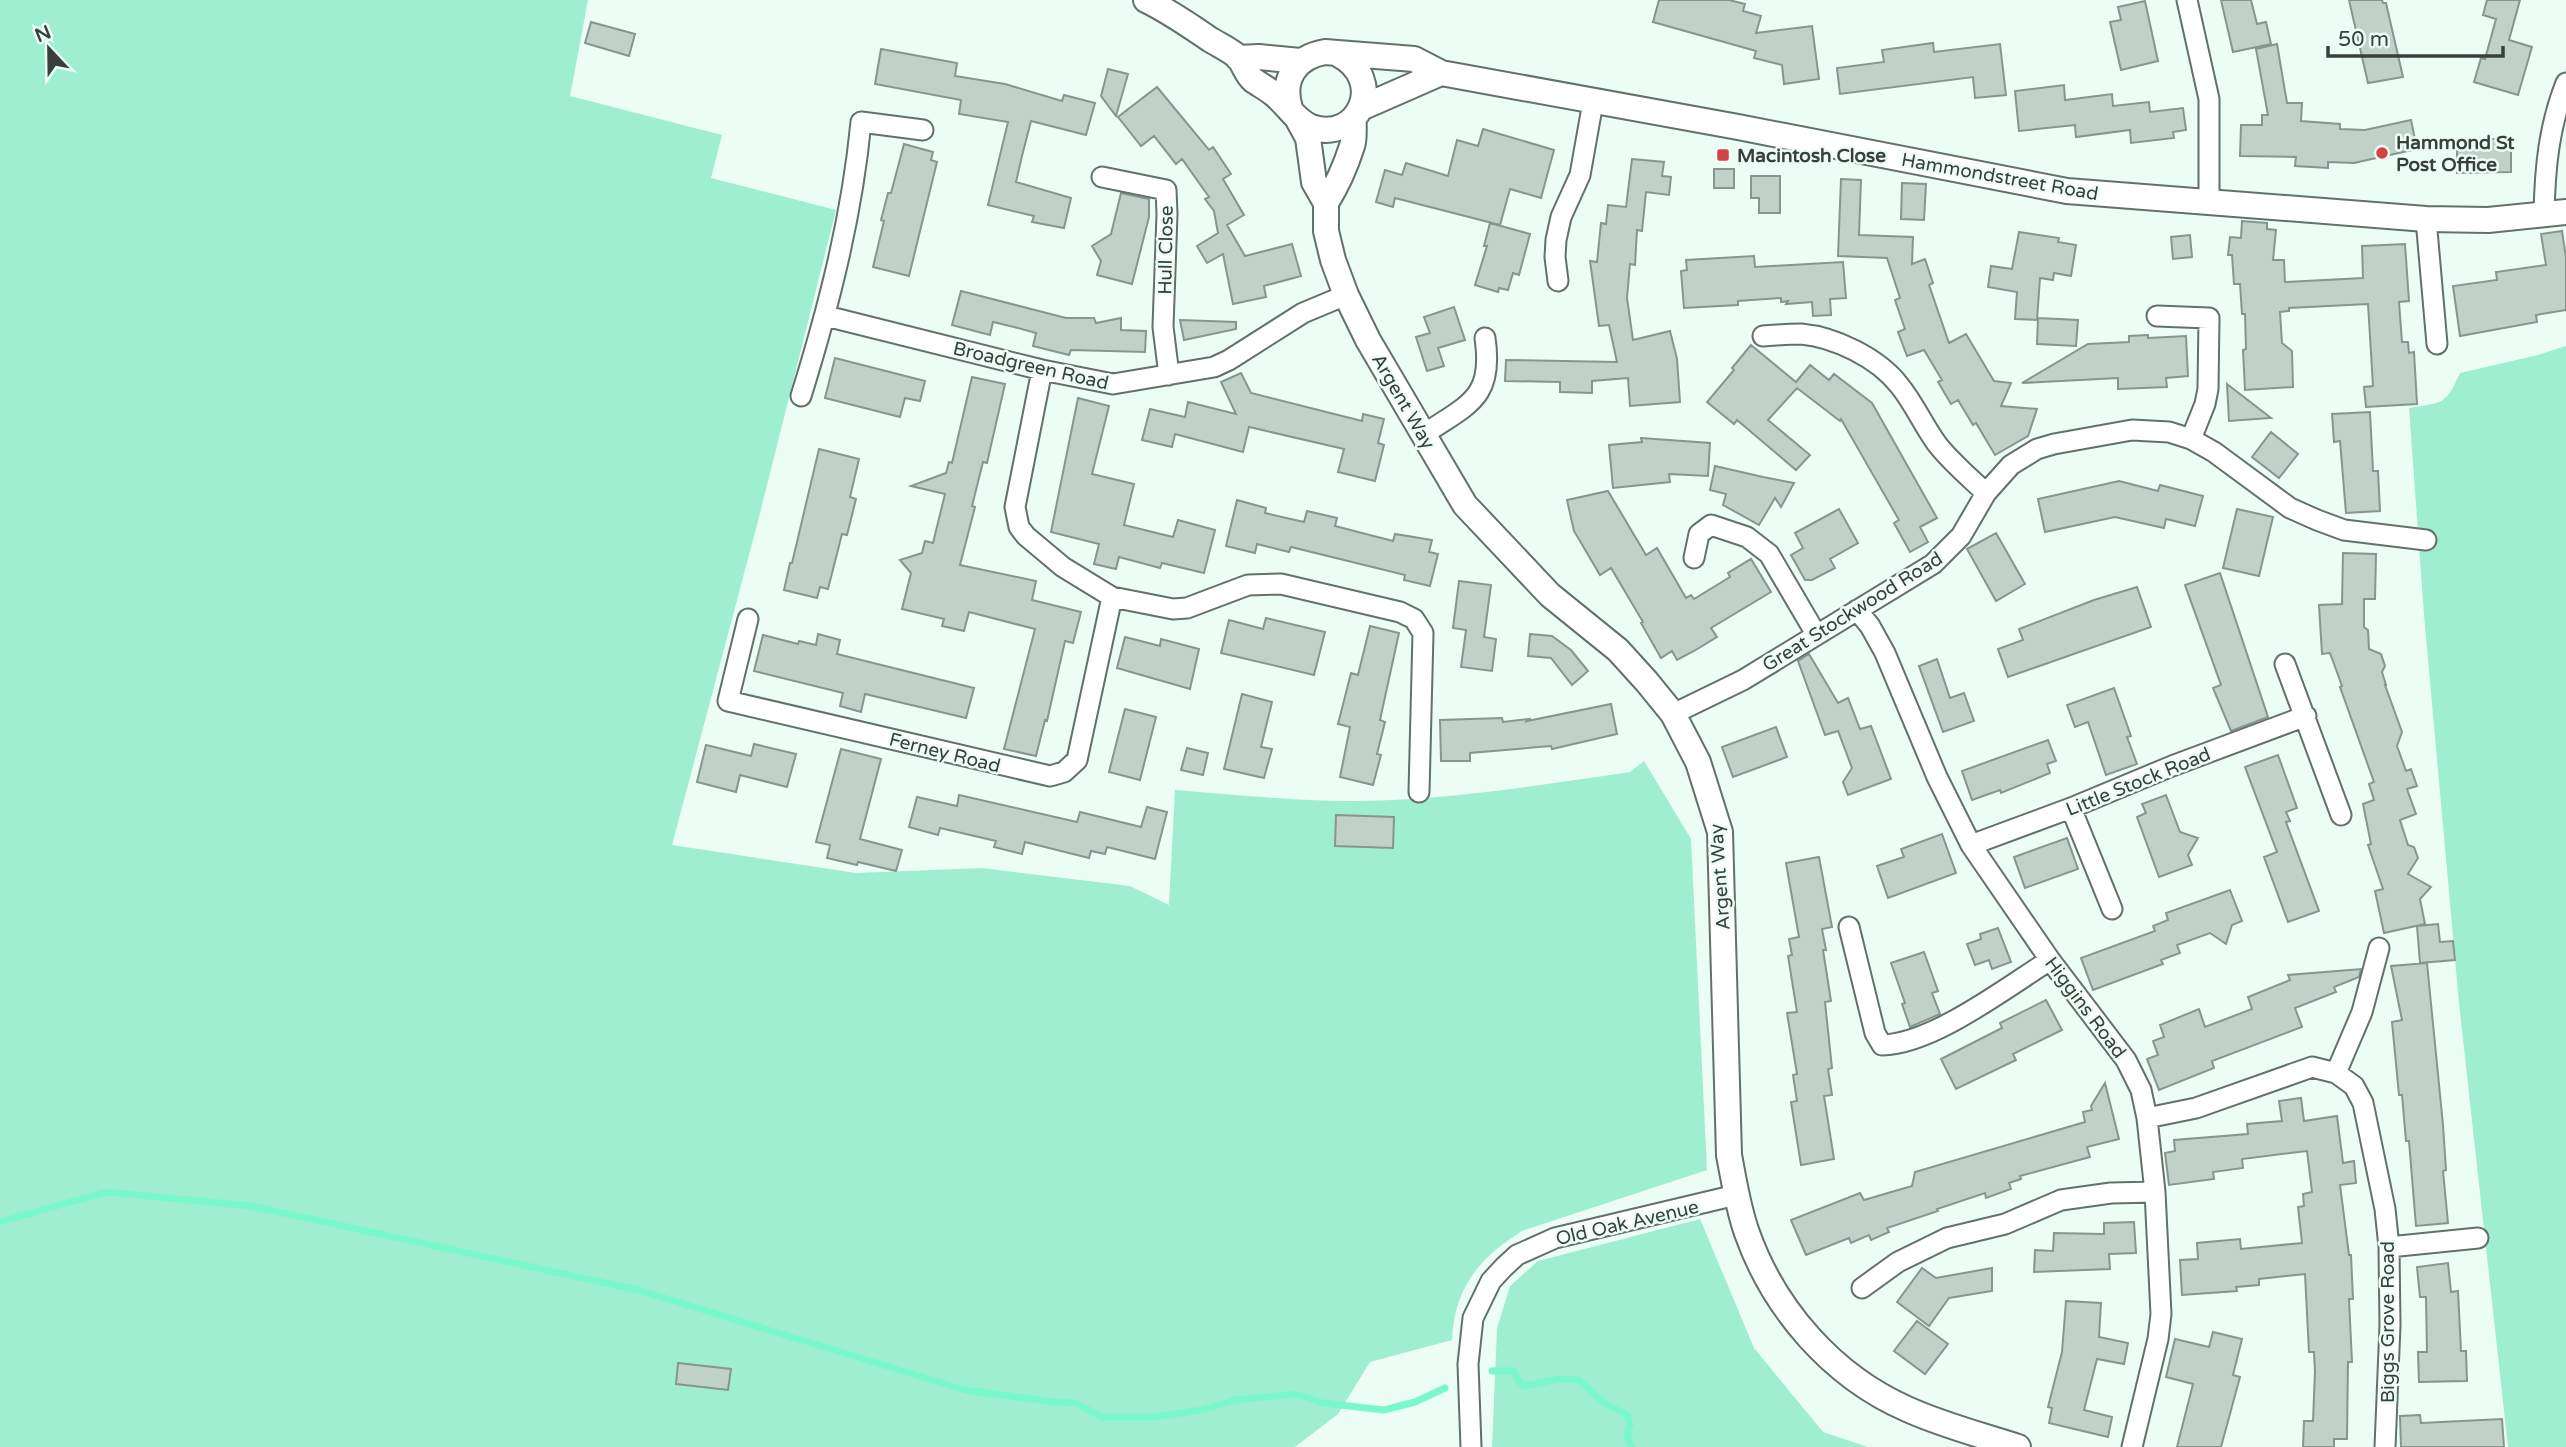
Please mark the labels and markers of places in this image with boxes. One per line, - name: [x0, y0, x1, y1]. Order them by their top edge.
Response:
- place label: Hammond St Post Office: [2396, 132, 2515, 176]
- place label: Macintosh Close: [1737, 145, 1886, 167]
- marker: Hammond St Post Office: [2374, 145, 2390, 161]
- marker: Macintosh Close: [1715, 147, 1731, 163]

